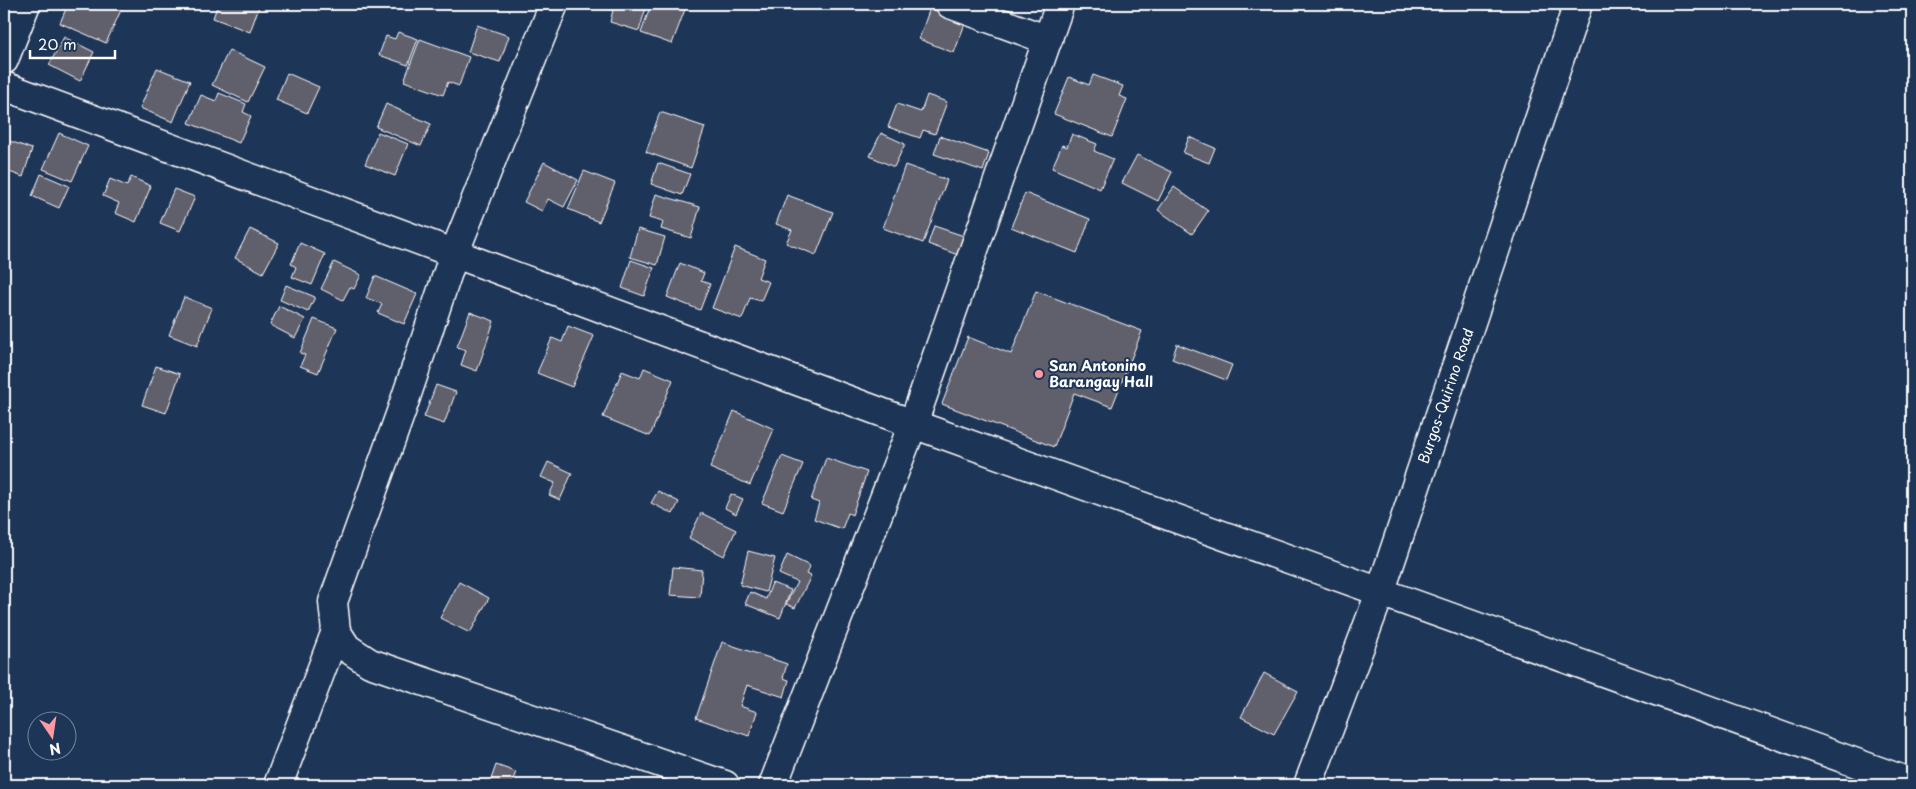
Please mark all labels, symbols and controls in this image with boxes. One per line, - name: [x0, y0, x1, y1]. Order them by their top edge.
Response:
- scale bar: [30, 28, 115, 60]
- text: 20 m: [38, 32, 77, 55]
- street label: Burgos-Quirino Road: [1412, 325, 1479, 466]
- place label: San Antonino Barangay Hall: [1049, 355, 1153, 392]
- marker: San Antonino Barangay Hall: [1033, 368, 1045, 380]
- north arrow: [28, 712, 78, 762]
- text: N: [47, 738, 63, 761]

